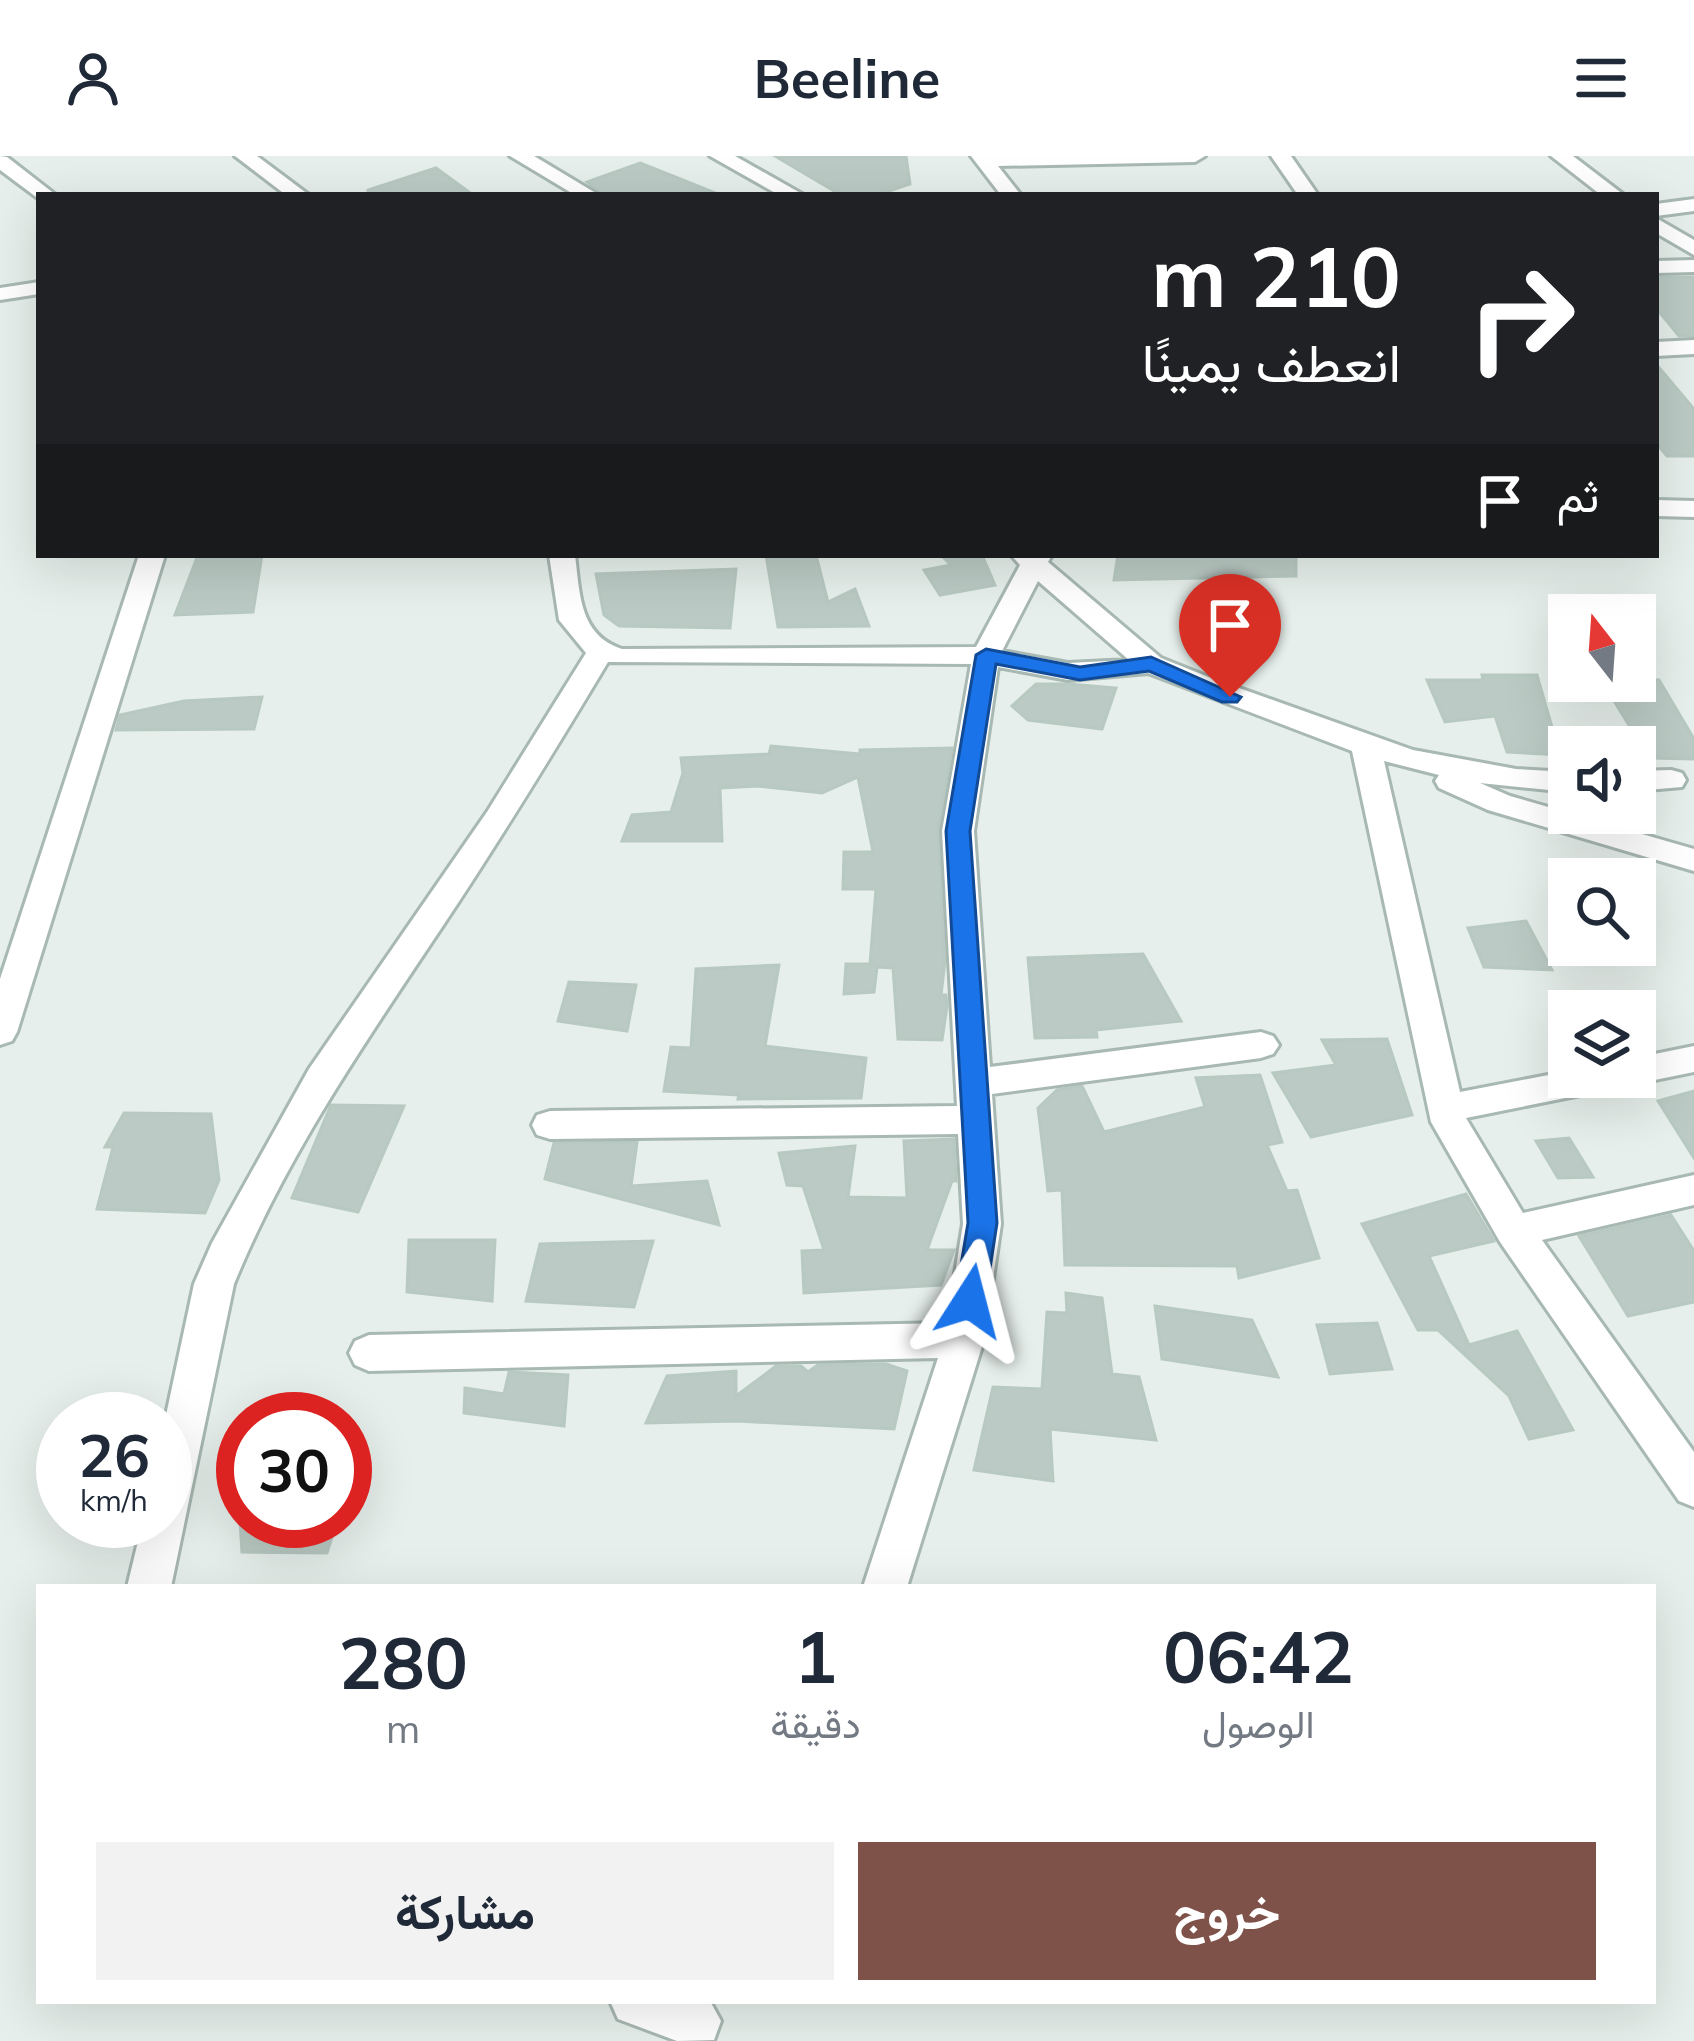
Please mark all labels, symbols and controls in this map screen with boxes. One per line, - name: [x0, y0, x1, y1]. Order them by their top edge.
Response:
- text: Beeline: [754, 44, 940, 112]
- icon: person: [60, 45, 126, 111]
- icon: menu: [1568, 45, 1634, 111]
- text: 210 m: [1151, 223, 1401, 328]
- icon: right: [1443, 240, 1599, 396]
- text: انعطف يمينًا: [1142, 328, 1401, 396]
- text: ثم: [1557, 467, 1599, 523]
- icon: arrive: [1467, 468, 1533, 534]
- pin: [1179, 574, 1281, 697]
- icon: arrive: [1197, 592, 1263, 658]
- north arrow: [1548, 594, 1656, 702]
- map controls: [1548, 594, 1656, 1098]
- button: sound: [1548, 726, 1656, 834]
- button: search: [1548, 858, 1656, 966]
- button: layers: [1548, 990, 1656, 1098]
- position arrow: [907, 1238, 1033, 1364]
- speed limit sign: 30: [216, 1392, 372, 1548]
- text: 26: [78, 1417, 150, 1492]
- text: km/h: [80, 1481, 148, 1519]
- text: 1: [794, 1611, 837, 1701]
- text: 06:42: [1163, 1611, 1354, 1701]
- text: 280: [338, 1617, 468, 1707]
- text: دقيقة: [770, 1699, 861, 1748]
- text: الوصول: [1202, 1699, 1315, 1748]
- text: m: [386, 1704, 420, 1753]
- button: مشاركة: [96, 1842, 834, 1980]
- button: خروج: [858, 1842, 1596, 1980]

